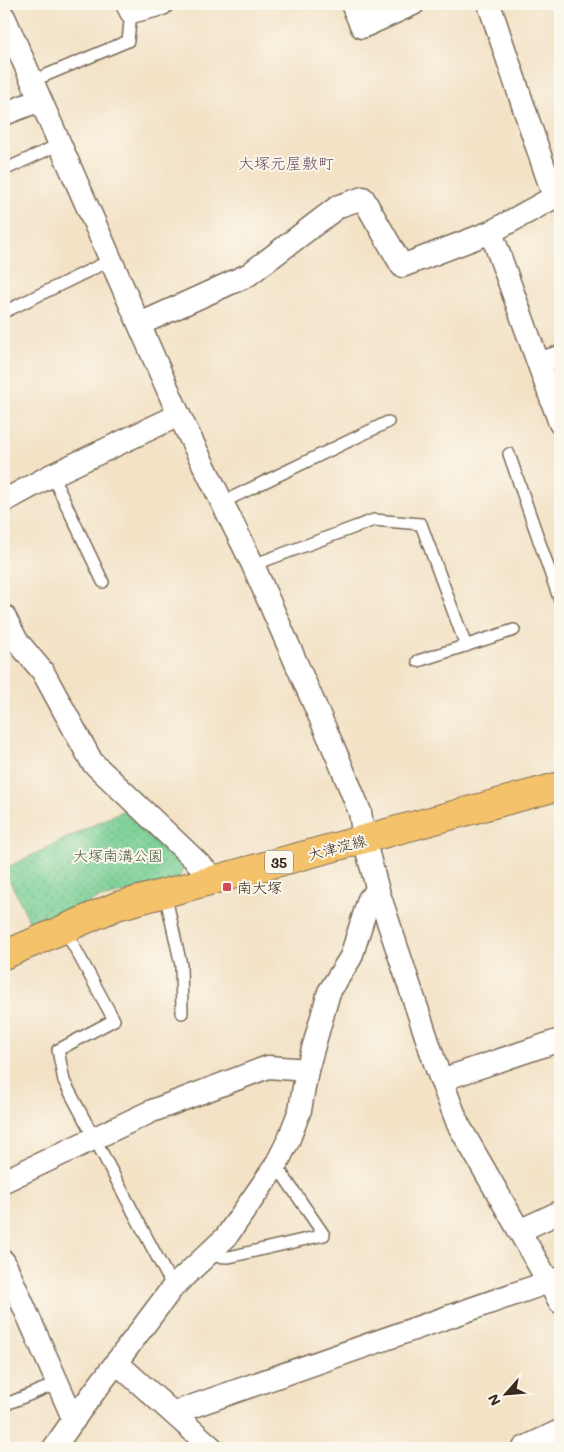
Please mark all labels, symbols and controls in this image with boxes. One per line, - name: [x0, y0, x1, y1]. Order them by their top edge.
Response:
- district label: 大塚元屋敷町: [238, 152, 334, 173]
- street label: 大津淀線: [305, 830, 369, 864]
- park label: 大塚南溝公園: [73, 845, 163, 865]
- road number: 35: [265, 850, 293, 874]
- place label: 南大塚: [237, 877, 282, 897]
- marker: 南大塚: [221, 881, 233, 893]
- north arrow: [482, 1370, 532, 1420]
- text: N: [483, 1391, 505, 1409]

